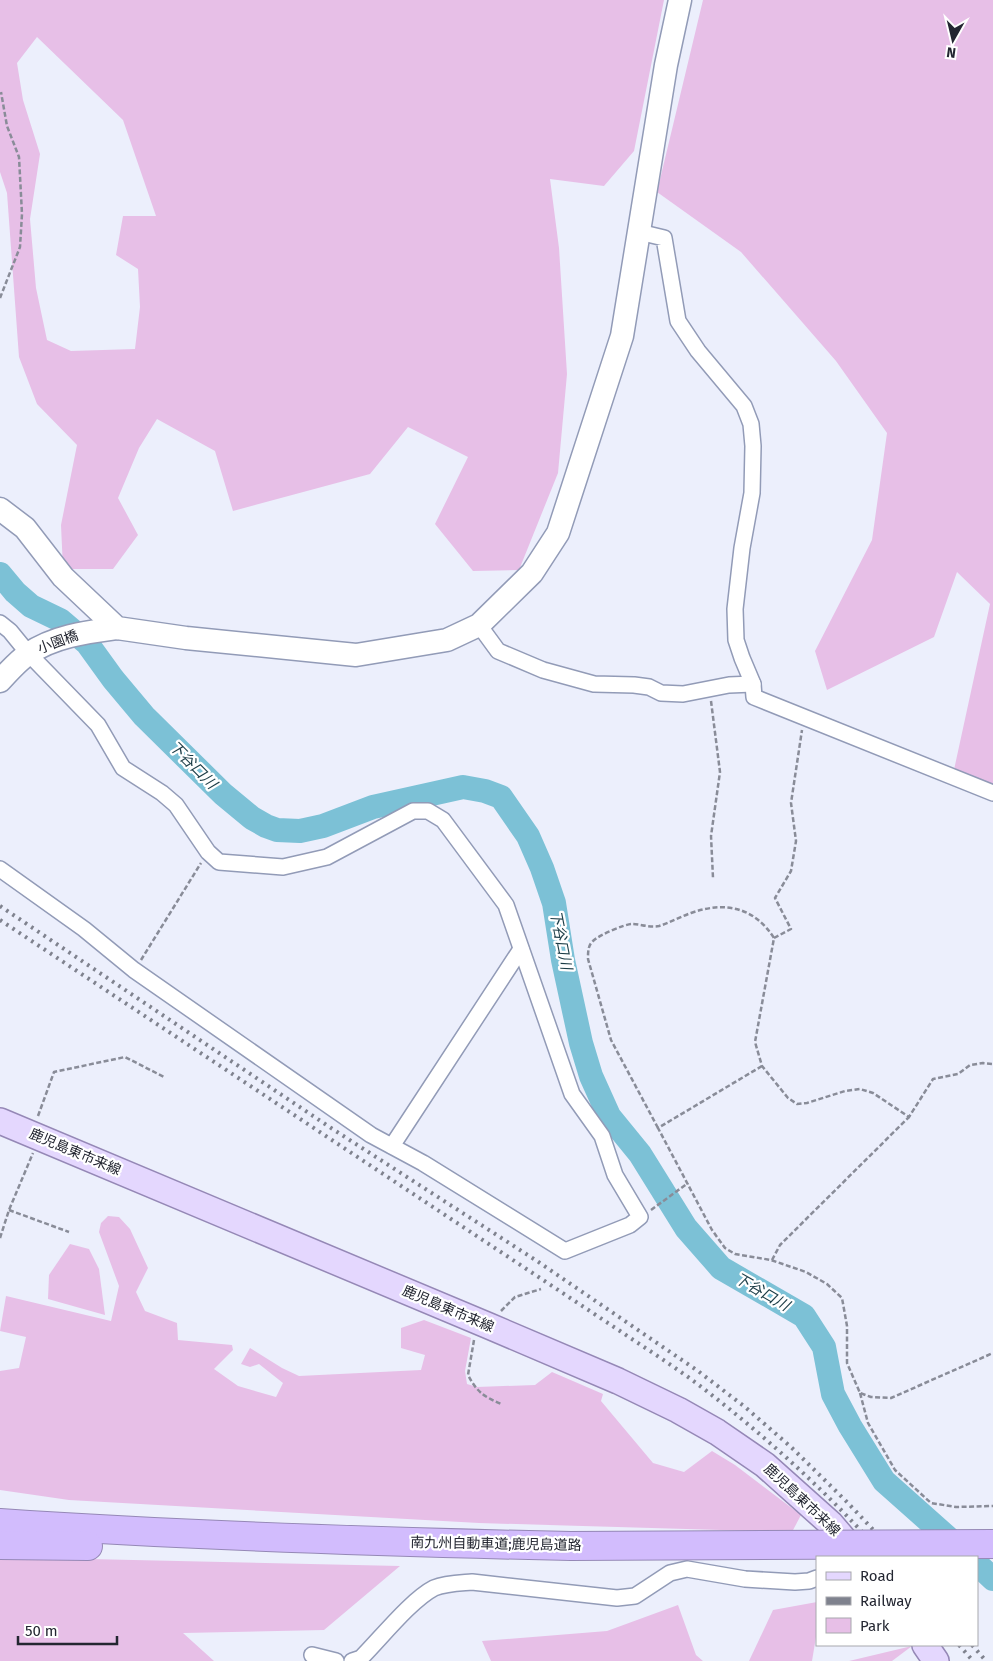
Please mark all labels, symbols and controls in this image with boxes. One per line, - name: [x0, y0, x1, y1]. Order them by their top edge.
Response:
- north arrow: [928, 15, 978, 65]
- text: N: [945, 43, 957, 61]
- street label: 小園橋: [35, 627, 81, 657]
- water label: 下谷口川: [165, 737, 222, 794]
- water label: 下谷口川: [546, 909, 576, 973]
- street label: 鹿児島東市来線: [27, 1125, 123, 1179]
- water label: 下谷口川: [732, 1269, 794, 1316]
- street label: 鹿児島東市来線: [400, 1282, 496, 1336]
- street label: 鹿児島東市来線: [760, 1460, 844, 1540]
- street label: 南九州自動車道;鹿児島道路: [410, 1534, 582, 1554]
- legend: [816, 1556, 978, 1646]
- text: Road: [860, 1567, 895, 1585]
- text: Railway: [860, 1592, 912, 1610]
- scale bar: [18, 1614, 116, 1646]
- text: Park: [860, 1617, 890, 1635]
- text: 50 m: [25, 1622, 58, 1640]

